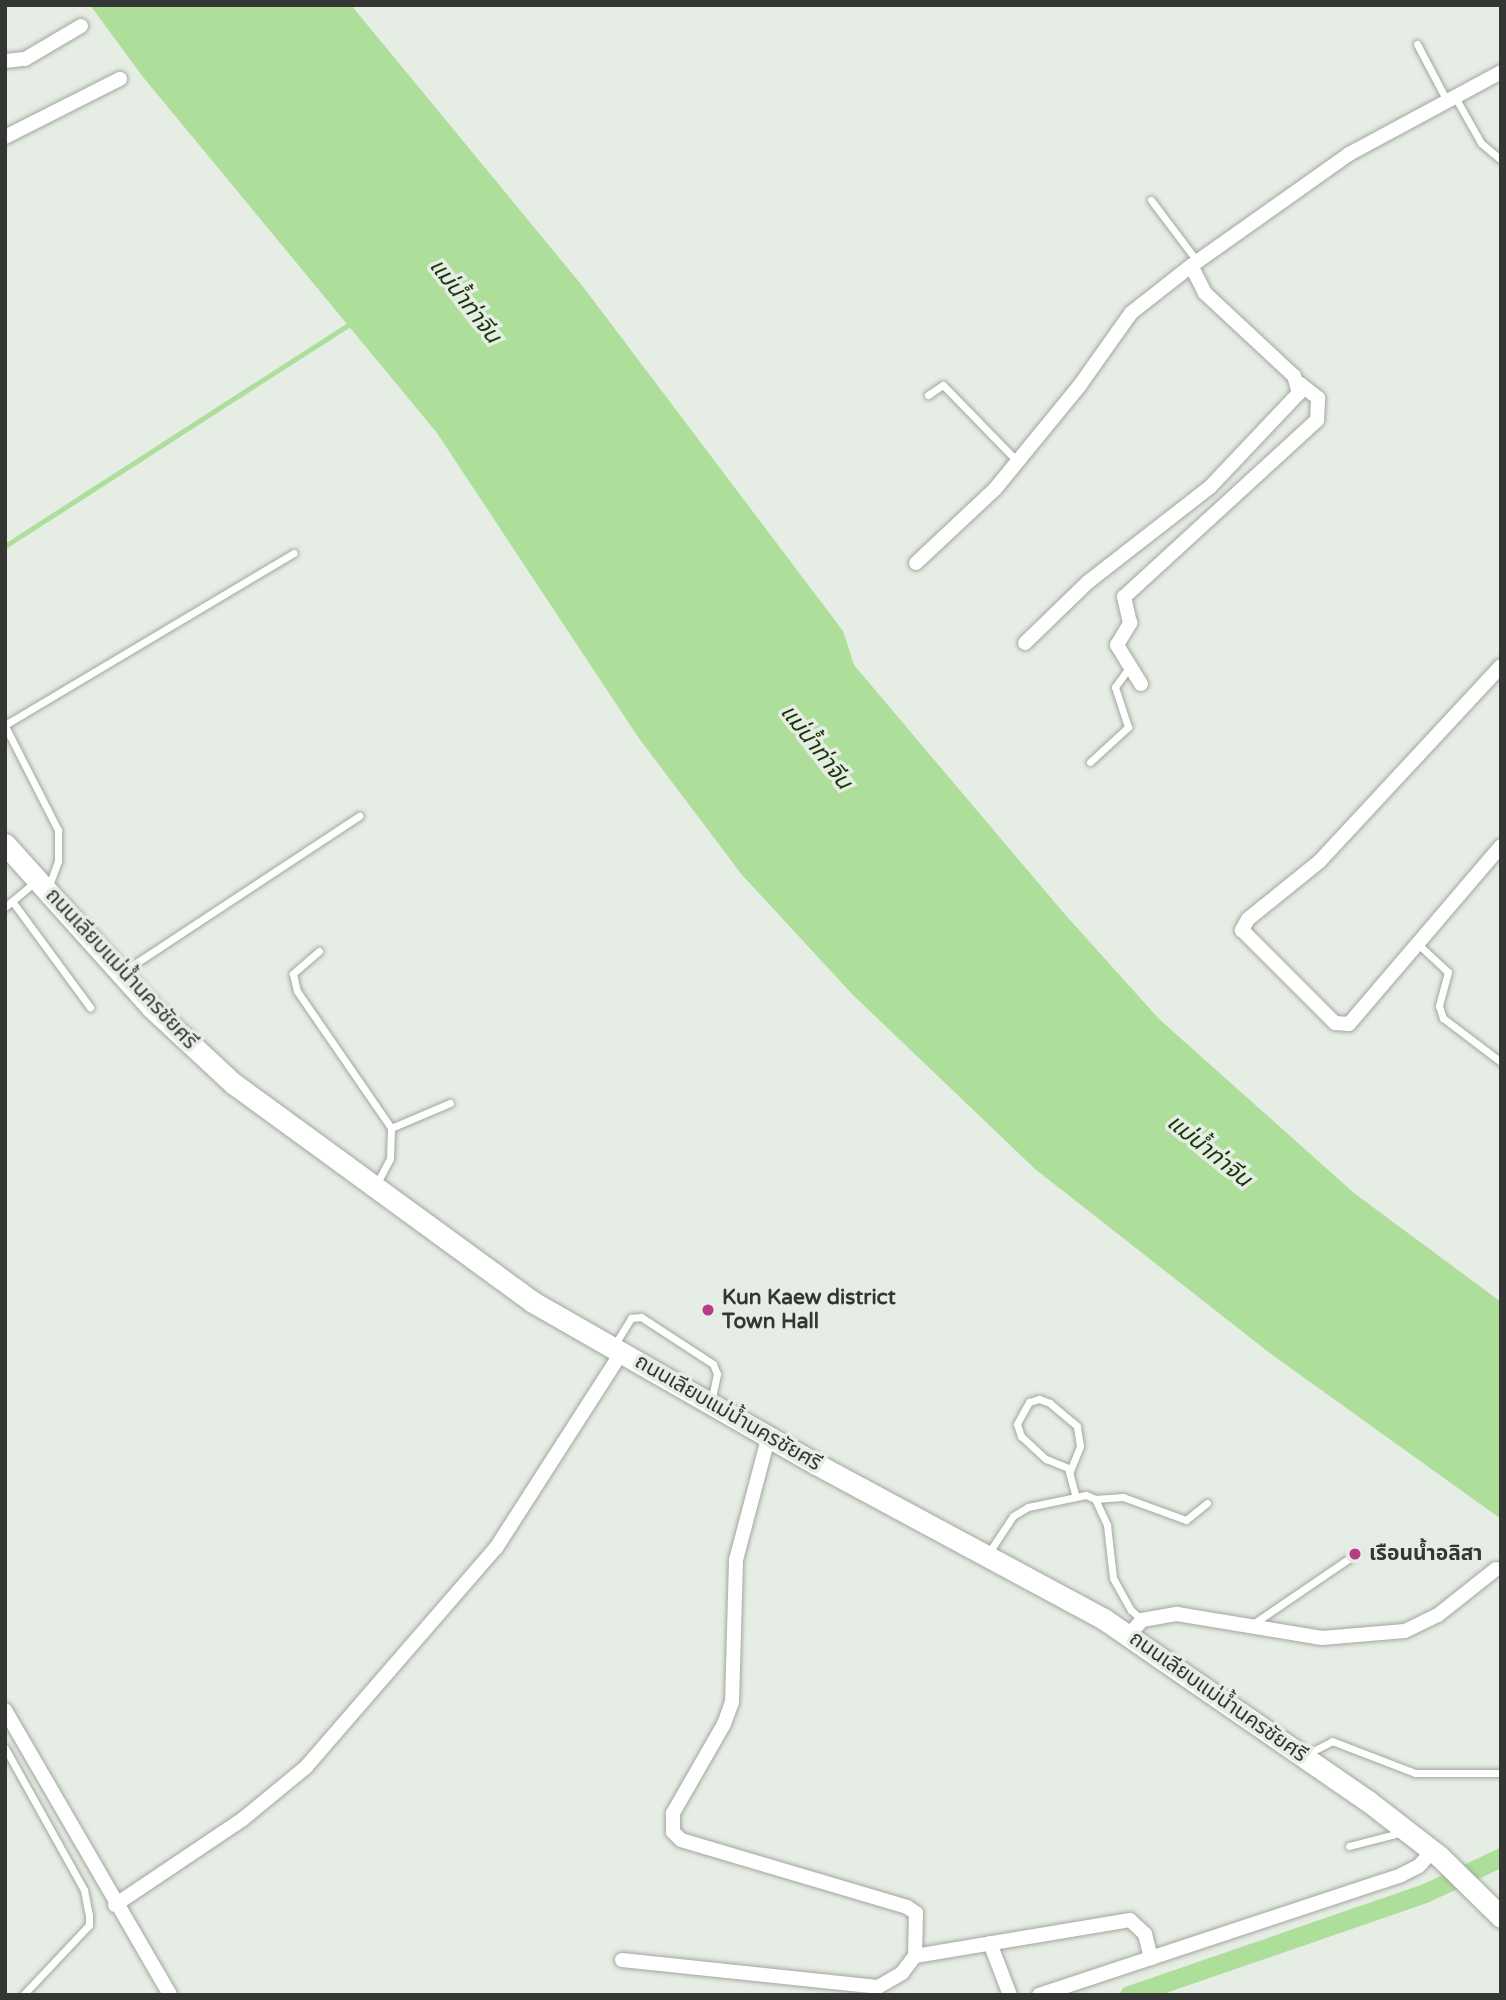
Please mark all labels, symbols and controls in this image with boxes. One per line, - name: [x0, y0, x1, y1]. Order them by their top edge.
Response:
- water label: แม่น้ำท่าจีน: [423, 253, 507, 349]
- water label: แม่น้ำท่าจีน: [774, 699, 858, 795]
- street label: ถนนเลียบแม่น้ำนครชัยศรี: [40, 883, 202, 1055]
- water label: แม่น้ำท่าจีน: [1161, 1109, 1257, 1193]
- place label: Kun Kaew district Town Hall: [722, 1285, 896, 1335]
- marker: Kun Kaew district Town Hall: [700, 1302, 716, 1318]
- street label: ถนนเลียบแม่น้ำนครชัยศรี: [630, 1349, 826, 1477]
- place label: เรือนน้ำอลิสา: [1369, 1541, 1482, 1567]
- marker: เรือนน้ำอลิสา: [1347, 1546, 1363, 1562]
- street label: ถนนเลียบแม่น้ำนครชัยศรี: [1124, 1626, 1312, 1768]

